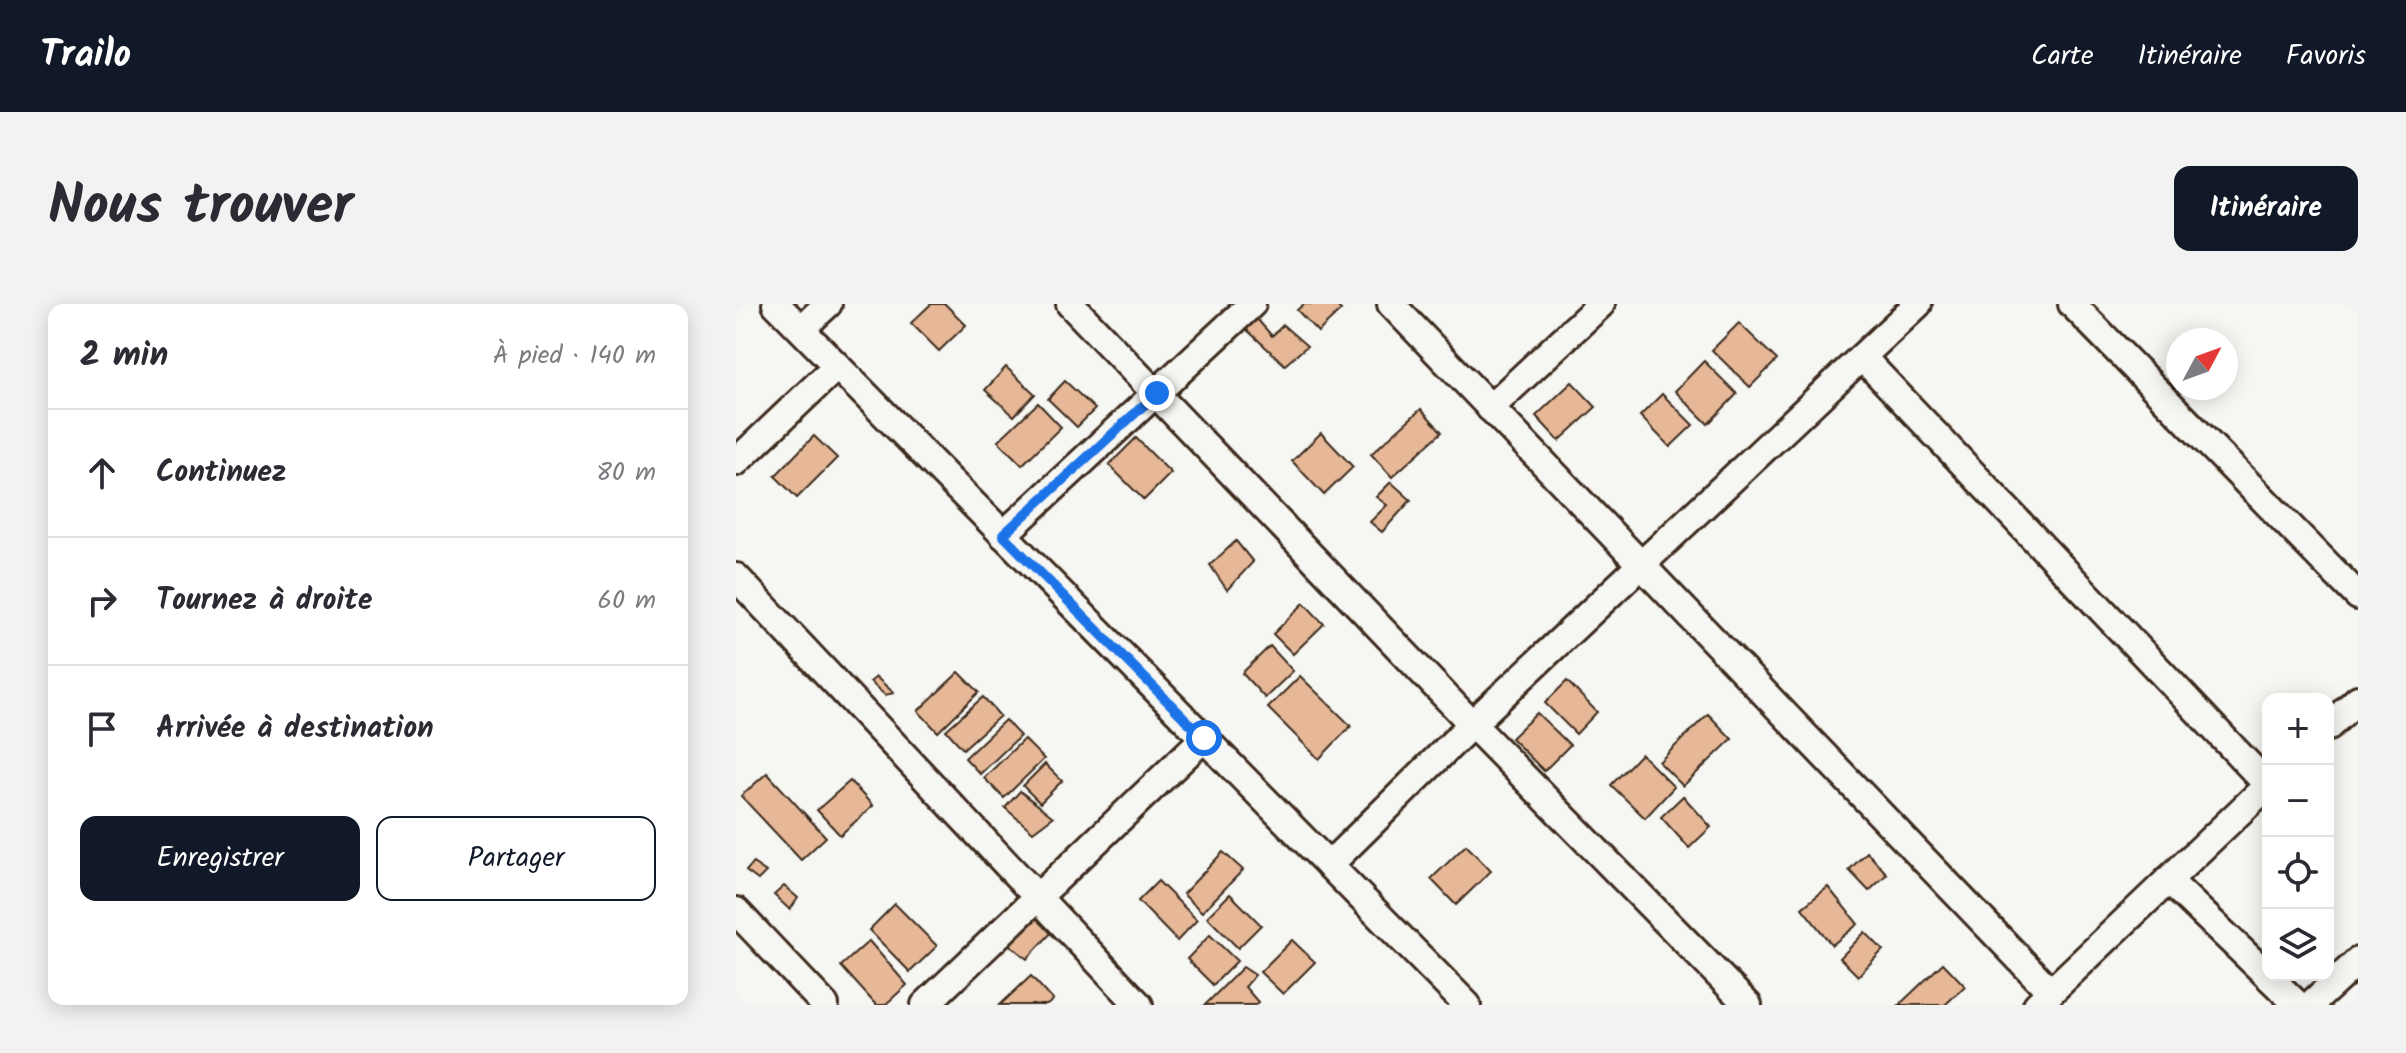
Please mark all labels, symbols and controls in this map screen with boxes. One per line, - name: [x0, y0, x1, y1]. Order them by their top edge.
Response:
- text: Trailo: [40, 26, 131, 86]
- text: Carte: [2031, 34, 2094, 79]
- text: Itinéraire: [2138, 34, 2242, 79]
- text: Favoris: [2286, 34, 2366, 79]
- text: Nous trouver: [48, 163, 353, 253]
- button: Itinéraire: [2174, 166, 2358, 251]
- north arrow: [2166, 328, 2238, 400]
- text: 2 min: [80, 329, 168, 383]
- text: À pied · 140 m: [493, 335, 656, 377]
- route end: [1139, 375, 1175, 411]
- text: Continuez: [156, 449, 286, 497]
- icon: ahead: [80, 451, 124, 495]
- text: 80 m: [596, 452, 656, 494]
- text: Tournez à droite: [156, 577, 372, 625]
- icon: right: [80, 579, 124, 623]
- text: 60 m: [597, 580, 656, 622]
- map controls: [2262, 693, 2334, 981]
- button: +: [2262, 693, 2334, 765]
- text: Arrivée à destination: [156, 705, 434, 753]
- icon: arrive: [80, 707, 124, 751]
- route start: [1186, 720, 1222, 756]
- button: −: [2262, 765, 2334, 837]
- button: Enregistrer: [80, 816, 360, 901]
- button: Partager: [376, 816, 656, 901]
- button: locate: [2262, 837, 2334, 909]
- button: layers: [2262, 909, 2334, 981]

